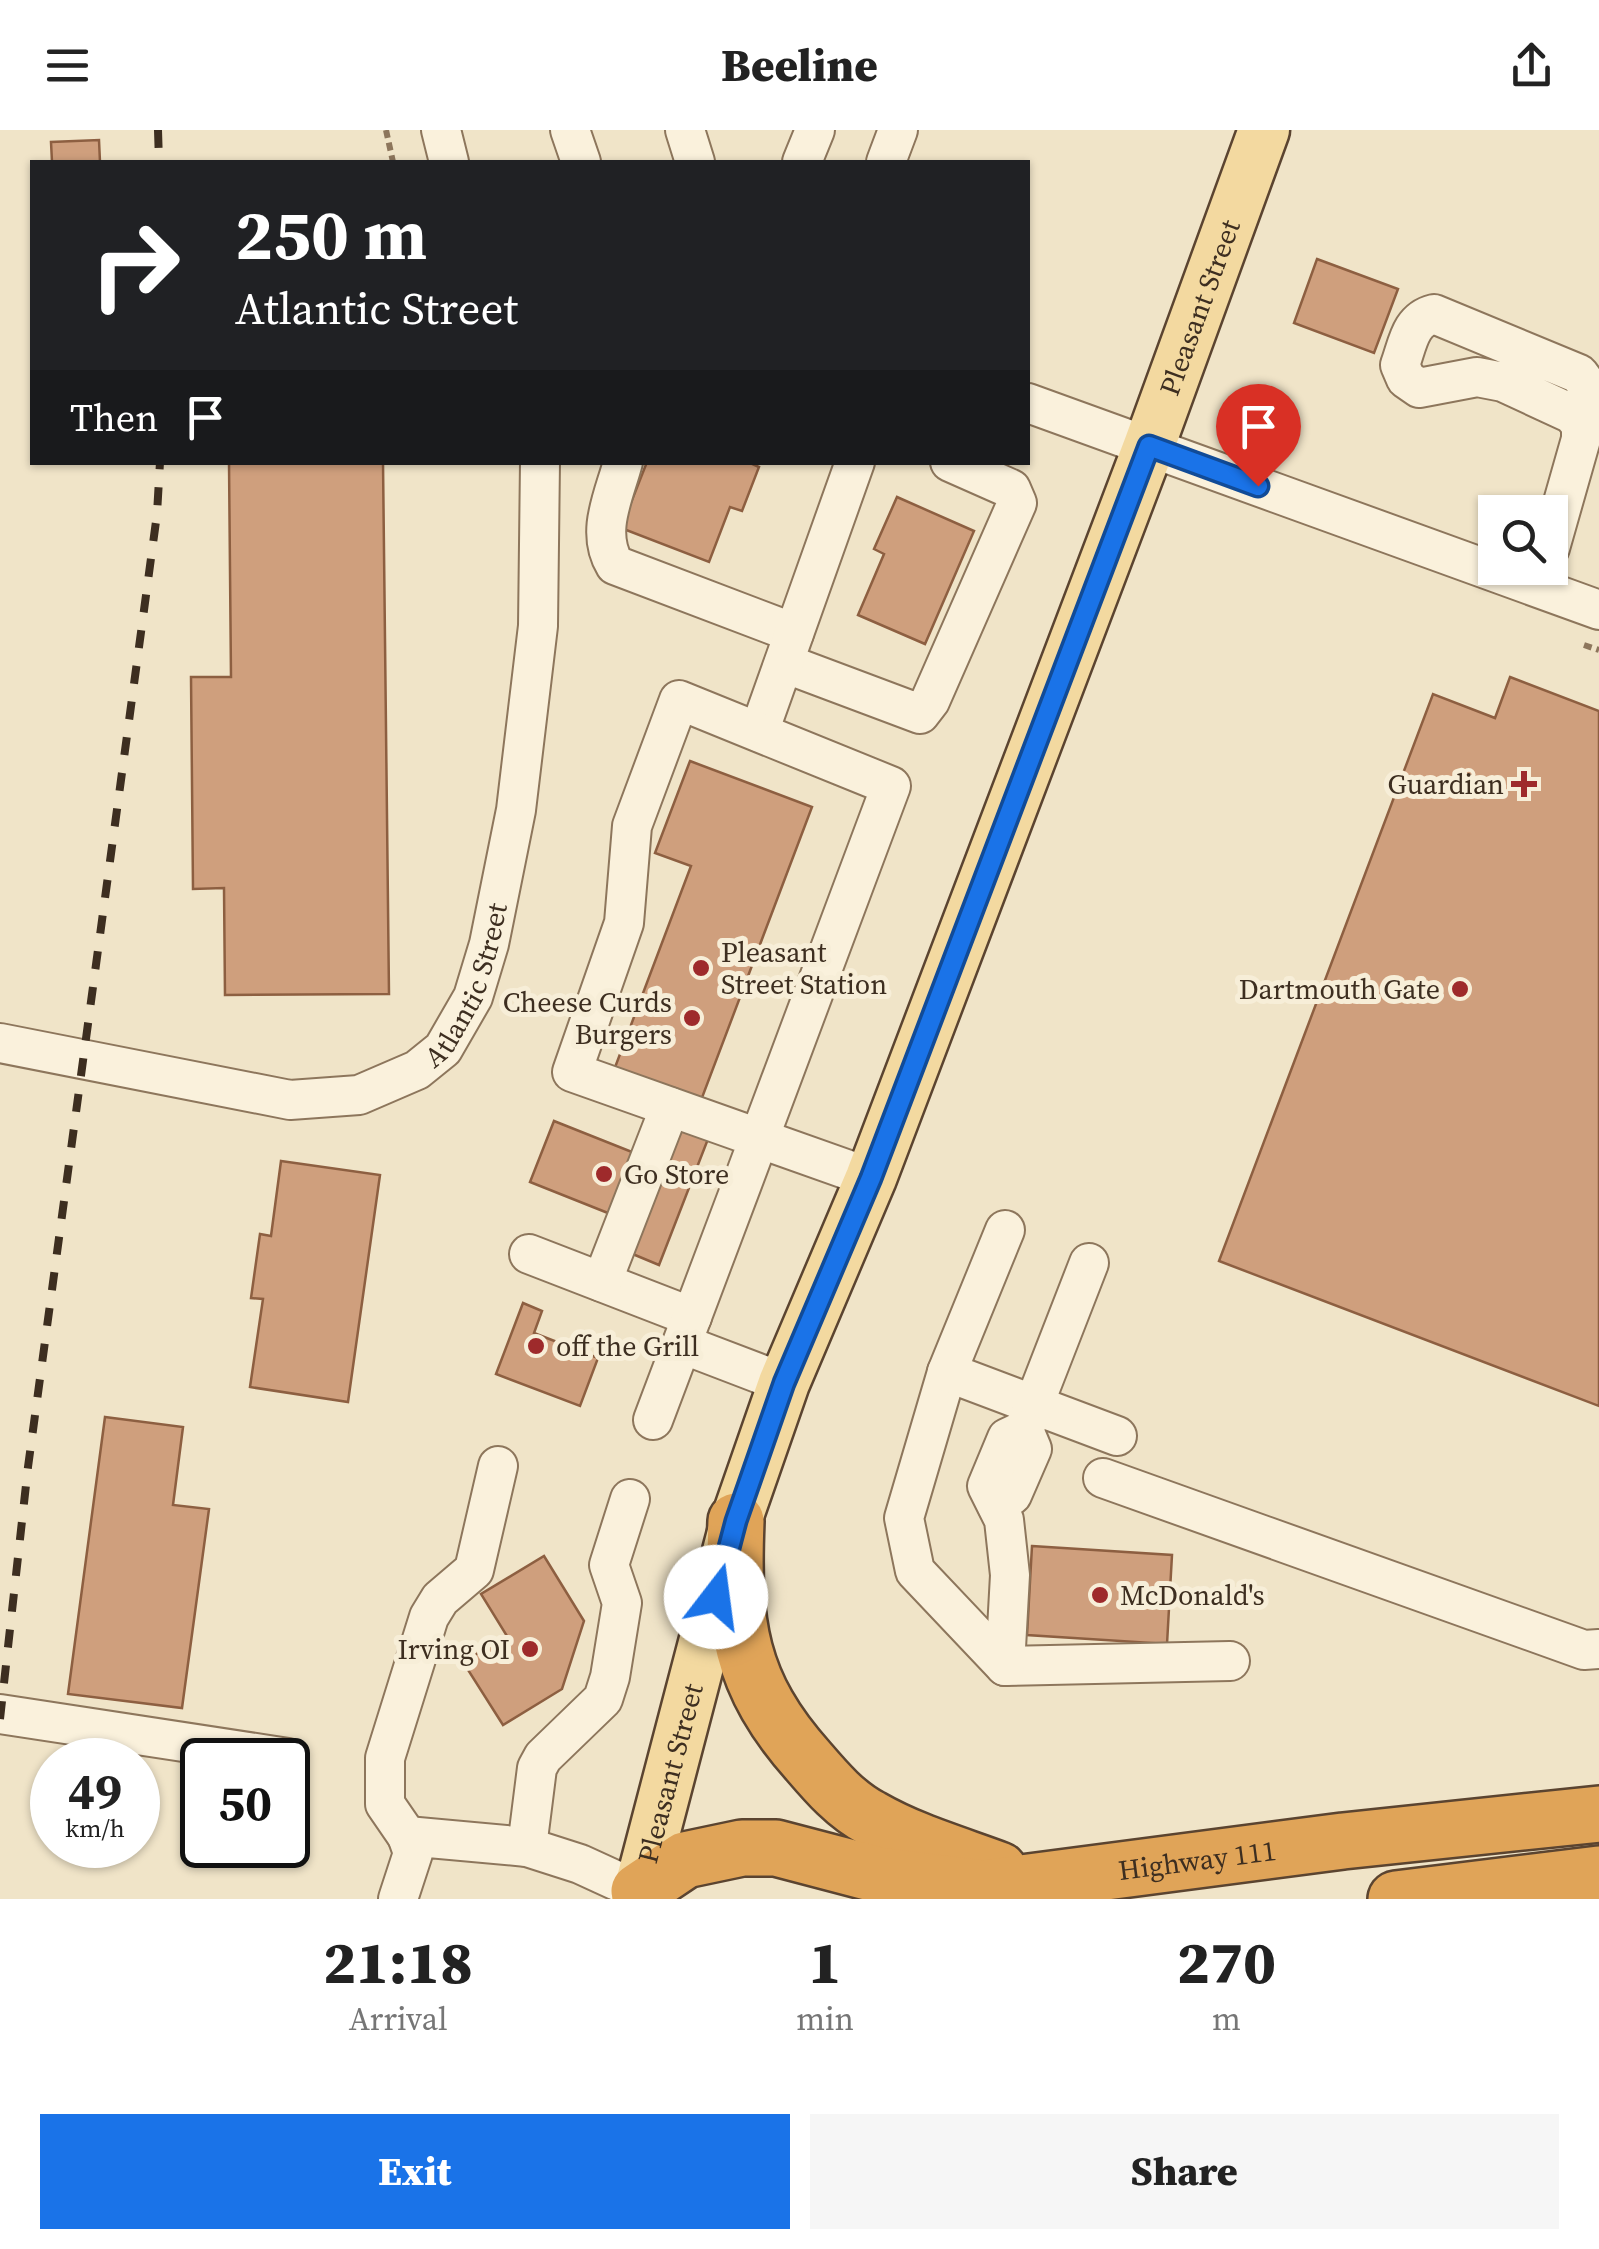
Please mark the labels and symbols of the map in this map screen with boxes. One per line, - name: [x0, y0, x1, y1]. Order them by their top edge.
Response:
- street label: Pleasant Street: [1150, 214, 1249, 401]
- pin: [1216, 384, 1301, 487]
- place label: Guardian: [1388, 765, 1504, 803]
- marker: Guardian: [1513, 773, 1535, 795]
- street label: Atlantic Street: [416, 899, 516, 1076]
- place label: Pleasant Street Station: [721, 933, 887, 1003]
- marker: Pleasant Street Station: [690, 957, 712, 979]
- place label: Dartmouth Gate: [1239, 970, 1440, 1008]
- marker: Dartmouth Gate: [1449, 978, 1471, 1000]
- place label: Cheese Curds Burgers: [503, 983, 672, 1053]
- marker: Cheese Curds Burgers: [681, 1007, 703, 1029]
- place label: Go Store: [624, 1155, 729, 1193]
- marker: Go Store: [593, 1163, 615, 1185]
- place label: off the Grill: [556, 1327, 699, 1365]
- marker: off the Grill: [525, 1335, 547, 1357]
- position arrow: [664, 1545, 768, 1649]
- place label: McDonald's: [1120, 1576, 1265, 1614]
- marker: McDonald's: [1089, 1584, 1111, 1606]
- place label: Irving OI: [397, 1630, 510, 1668]
- marker: Irving OI: [519, 1638, 541, 1660]
- street label: Pleasant Street: [628, 1678, 712, 1867]
- speed limit sign: 50: [180, 1738, 310, 1868]
- street label: Highway 111: [1116, 1831, 1278, 1889]

